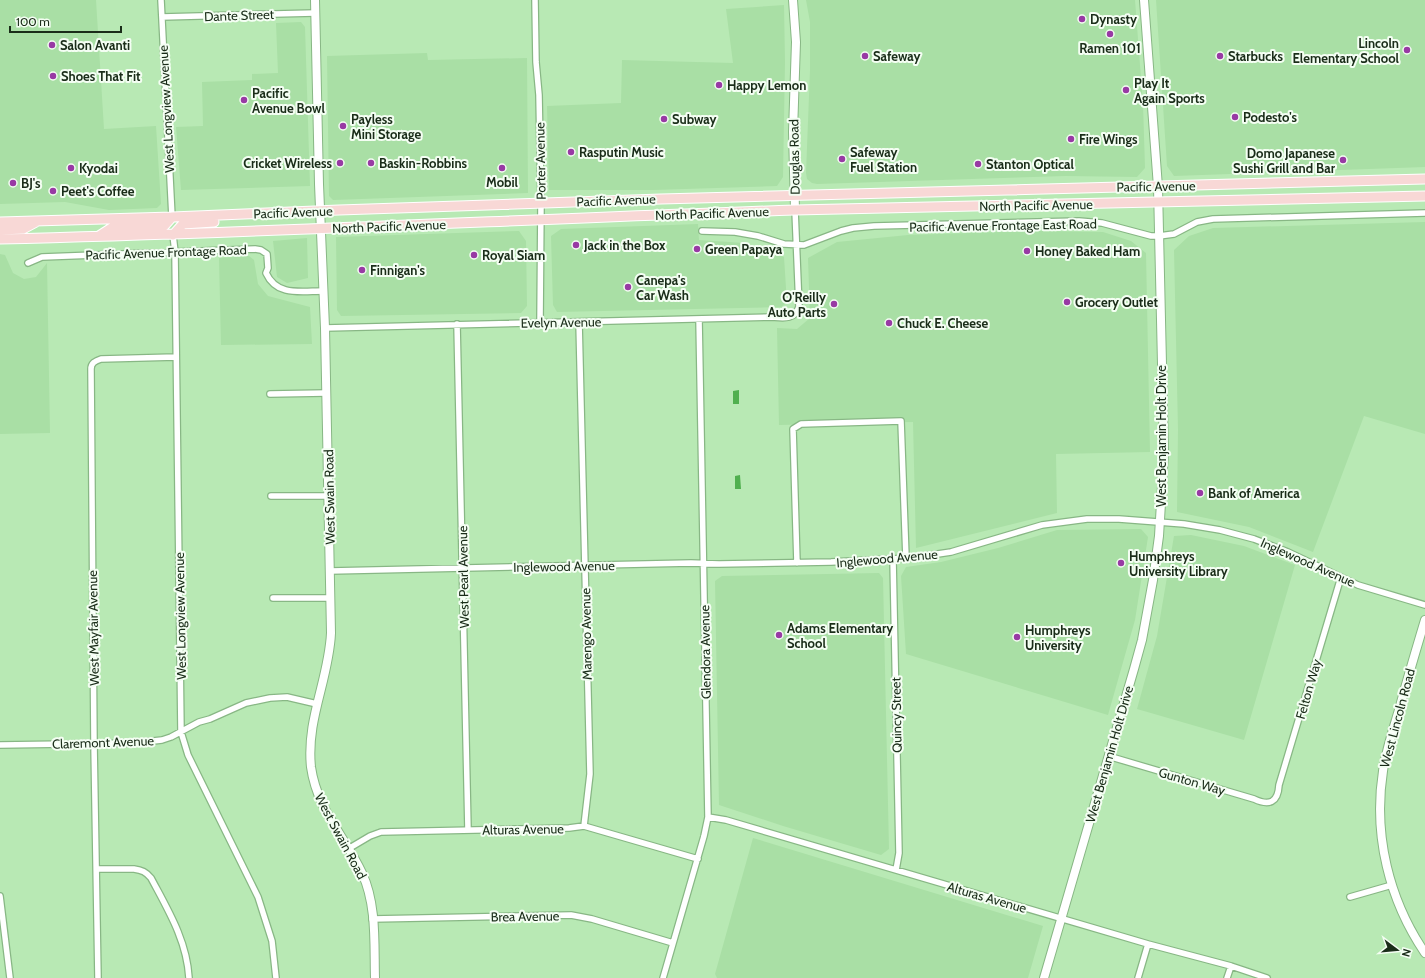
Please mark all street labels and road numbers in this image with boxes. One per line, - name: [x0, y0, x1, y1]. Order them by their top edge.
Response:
- street label: Dante Street: [204, 6, 275, 24]
- street label: West Longview Avenue: [155, 44, 177, 173]
- street label: Douglas Road: [785, 119, 803, 195]
- street label: Porter Avenue: [531, 122, 549, 200]
- street label: Pacific Avenue: [1116, 177, 1196, 195]
- street label: Pacific Avenue: [576, 191, 656, 209]
- street label: North Pacific Avenue: [979, 196, 1093, 214]
- street label: Pacific Avenue: [253, 203, 333, 221]
- street label: North Pacific Avenue: [655, 203, 770, 223]
- street label: Pacific Avenue Frontage East Road: [909, 215, 1097, 235]
- street label: North Pacific Avenue: [332, 216, 447, 236]
- street label: Pacific Avenue Frontage Road: [85, 241, 247, 263]
- street label: Evelyn Avenue: [520, 313, 602, 331]
- street label: West Benjamin Holt Drive: [1153, 365, 1170, 507]
- street label: West Swain Road: [320, 449, 338, 545]
- street label: West Pearl Avenue: [454, 525, 472, 628]
- street label: Inglewood Avenue: [1258, 534, 1358, 590]
- street label: Inglewood Avenue: [836, 546, 939, 570]
- street label: West Longview Avenue: [171, 552, 189, 680]
- street label: Inglewood Avenue: [513, 557, 615, 575]
- street label: West Mayfair Avenue: [84, 570, 102, 686]
- street label: Marengo Avenue: [577, 587, 595, 680]
- street label: Glendora Avenue: [696, 604, 714, 699]
- street label: Felton Way: [1292, 657, 1324, 721]
- street label: West Lincoln Road: [1376, 667, 1418, 769]
- street label: Quincy Street: [887, 676, 905, 753]
- street label: West Benjamin Holt Drive: [1082, 683, 1137, 825]
- street label: Claremont Avenue: [52, 732, 155, 752]
- street label: Gunton Way: [1157, 764, 1228, 798]
- street label: West Swain Road: [312, 790, 370, 882]
- street label: Alturas Avenue: [482, 820, 564, 838]
- street label: Alturas Avenue: [945, 878, 1029, 916]
- street label: Brea Avenue: [491, 907, 560, 925]

